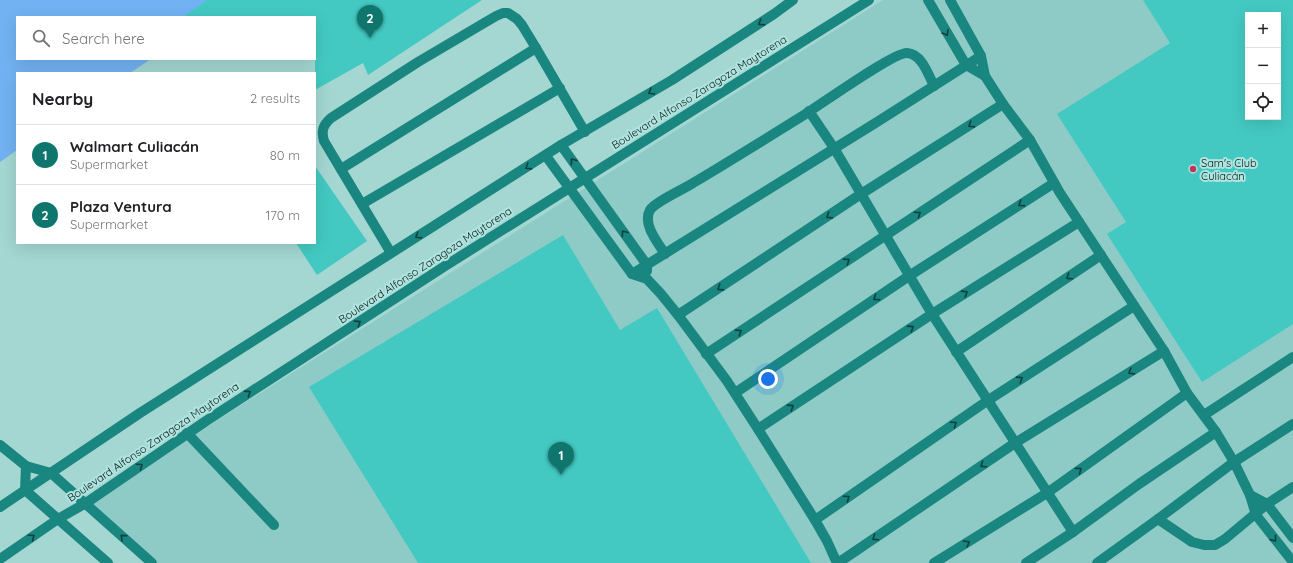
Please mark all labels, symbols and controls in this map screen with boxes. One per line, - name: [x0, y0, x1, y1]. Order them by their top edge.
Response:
- pin: 2: [357, 5, 383, 38]
- map controls: [1245, 12, 1281, 120]
- button: +: [1245, 12, 1281, 48]
- search box: [16, 16, 316, 60]
- one-way arrow: [758, 18, 765, 26]
- icon: search: [30, 27, 52, 49]
- text: Search here: [62, 29, 145, 48]
- one-way arrow: [942, 29, 949, 36]
- street label: Boulevard Alfonso Zaragoza Maytorena: [609, 32, 789, 152]
- button: −: [1245, 48, 1281, 84]
- button: locate: [1245, 84, 1281, 120]
- text: Nearby: [32, 88, 93, 109]
- one-way arrow: [648, 88, 655, 95]
- text: 2 results: [250, 90, 300, 106]
- one-way arrow: [968, 120, 975, 127]
- text: Walmart Culiacán: [70, 137, 199, 156]
- text: 1: [42, 147, 48, 163]
- text: 80 m: [270, 147, 300, 163]
- text: Supermarket: [70, 156, 148, 172]
- place label: Sam's Club Culiacán: [1201, 156, 1257, 183]
- one-way arrow: [571, 159, 578, 166]
- one-way arrow: [525, 162, 532, 169]
- marker: Sam's Club Culiacán: [1188, 164, 1198, 174]
- text: Plaza Ventura: [70, 197, 172, 216]
- one-way arrow: [1018, 200, 1025, 207]
- street label: Boulevard Alfonso Zaragoza Maytorena: [336, 204, 514, 326]
- text: 2: [41, 207, 49, 223]
- text: 170 m: [265, 207, 300, 223]
- one-way arrow: [826, 211, 833, 219]
- one-way arrow: [914, 211, 921, 219]
- text: Supermarket: [70, 216, 148, 232]
- one-way arrow: [415, 231, 422, 239]
- one-way arrow: [622, 231, 629, 238]
- one-way arrow: [843, 258, 850, 265]
- one-way arrow: [1066, 272, 1073, 279]
- one-way arrow: [718, 283, 725, 290]
- one-way arrow: [961, 291, 968, 298]
- one-way arrow: [874, 293, 881, 300]
- one-way arrow: [354, 320, 361, 328]
- one-way arrow: [907, 325, 914, 333]
- one-way arrow: [735, 329, 742, 337]
- one-way arrow: [1128, 367, 1135, 374]
- your location: [758, 369, 778, 389]
- one-way arrow: [1016, 377, 1023, 384]
- street label: Boulevard Alfonso Zaragoza Maytorena: [65, 379, 241, 505]
- one-way arrow: [244, 391, 251, 398]
- one-way arrow: [787, 404, 794, 412]
- one-way arrow: [950, 421, 957, 429]
- pin: 1: [548, 442, 574, 475]
- one-way arrow: [980, 460, 987, 467]
- one-way arrow: [136, 464, 143, 471]
- one-way arrow: [1074, 468, 1081, 475]
- one-way arrow: [843, 496, 850, 503]
- one-way arrow: [872, 533, 879, 541]
- one-way arrow: [28, 534, 35, 542]
- one-way arrow: [1270, 534, 1277, 541]
- one-way arrow: [121, 535, 128, 542]
- one-way arrow: [963, 540, 970, 547]

